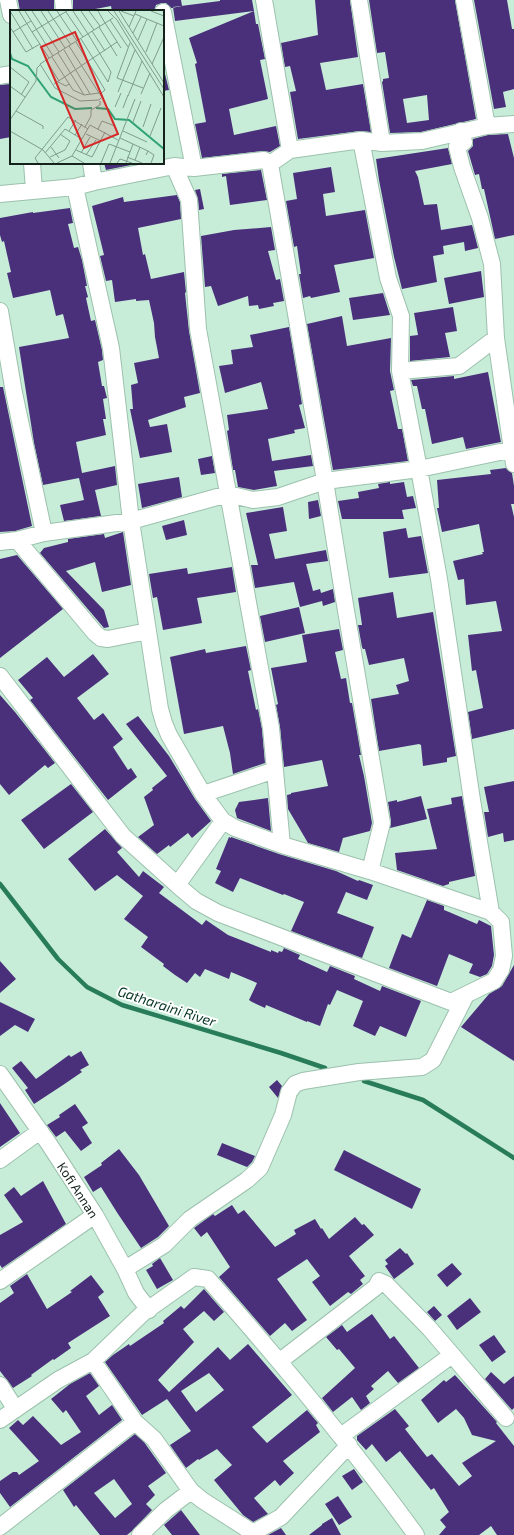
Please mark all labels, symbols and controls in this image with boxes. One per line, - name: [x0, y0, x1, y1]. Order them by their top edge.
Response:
- inset map: [10, 10, 164, 164]
- water label: Gatharaini River: [116, 982, 219, 1030]
- street label: Kofi Annan: [54, 1159, 102, 1221]

